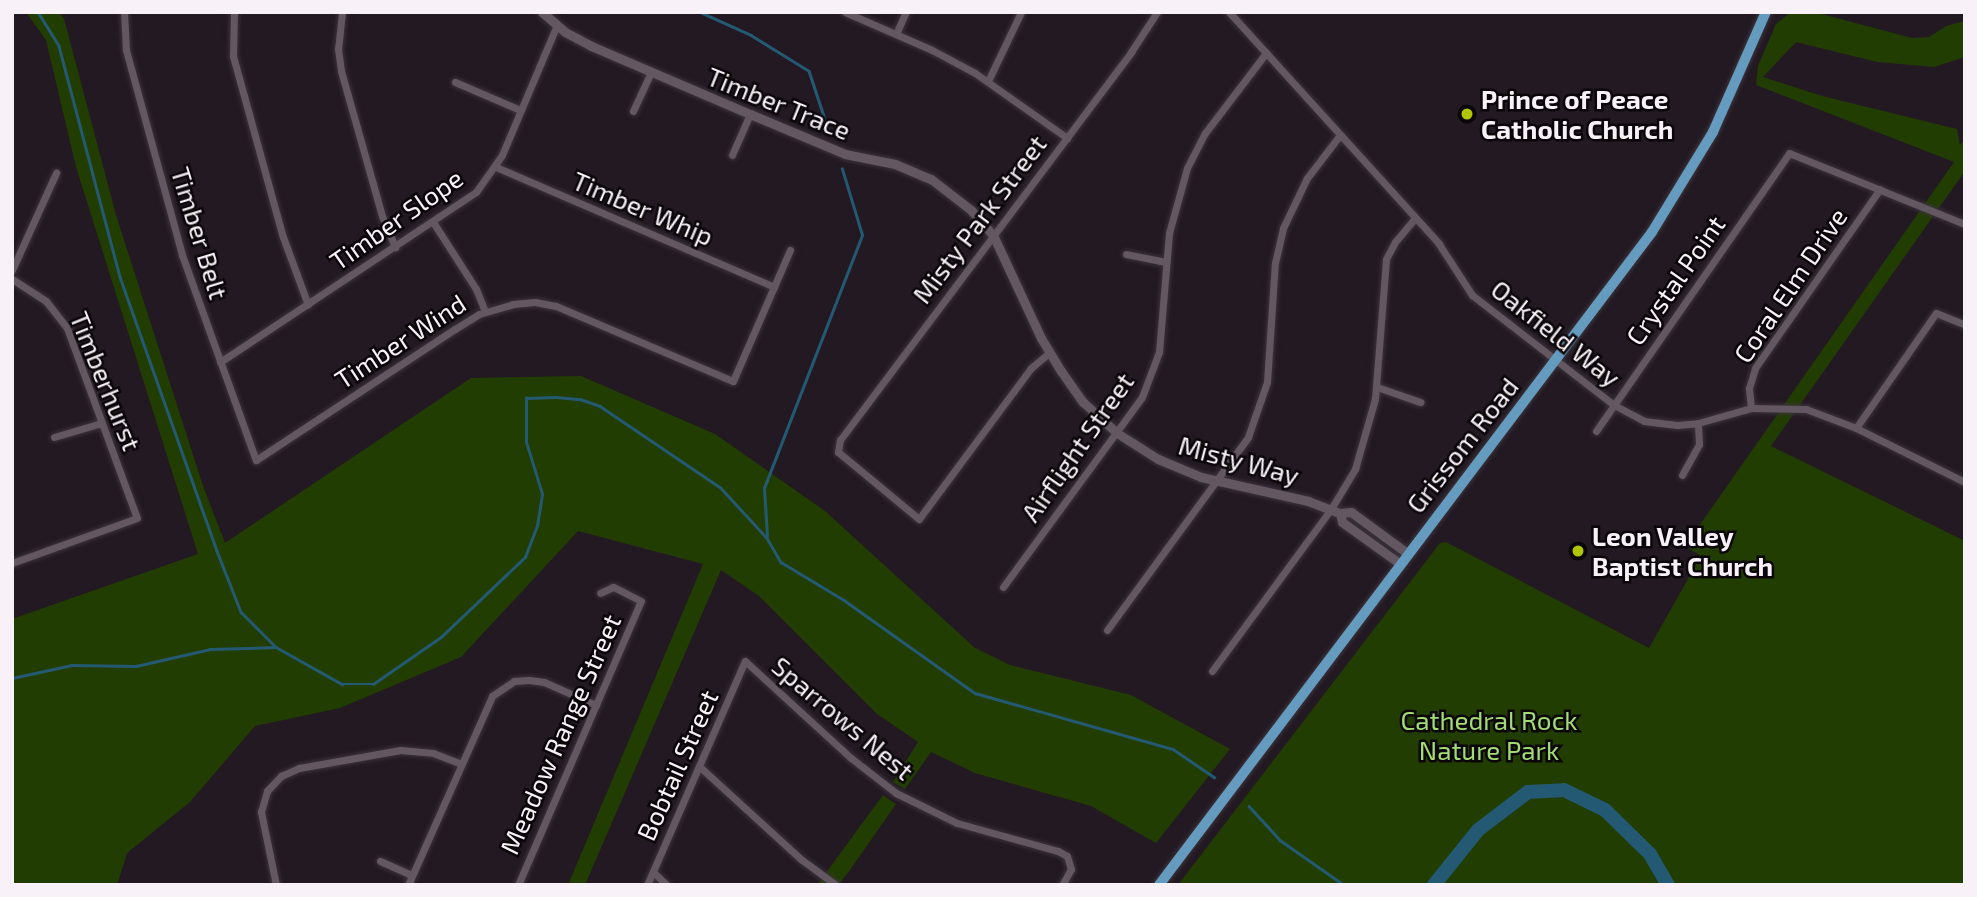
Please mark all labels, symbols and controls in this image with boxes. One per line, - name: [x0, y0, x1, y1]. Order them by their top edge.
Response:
- street label: Timber Trace: [702, 60, 856, 146]
- place label: Prince of Peace Catholic Church: [1481, 83, 1673, 144]
- marker: Prince of Peace Catholic Church: [1459, 106, 1475, 122]
- street label: Misty Park Street: [905, 128, 1053, 310]
- street label: Timber Slope: [323, 162, 469, 276]
- street label: Timber Belt: [165, 163, 235, 303]
- street label: Timber Whip: [568, 164, 718, 252]
- street label: Coral Elm Drive: [1727, 202, 1853, 368]
- street label: Crystal Point: [1619, 209, 1731, 351]
- street label: Oakfield Way: [1485, 273, 1627, 393]
- street label: Timber Wind: [328, 287, 472, 395]
- street label: Timberhurst: [64, 307, 148, 455]
- street label: Airflight Street: [1014, 367, 1140, 527]
- street label: Grissom Road: [1400, 371, 1524, 519]
- street label: Misty Way: [1175, 429, 1303, 491]
- place label: Leon Valley Baptist Church: [1592, 520, 1773, 582]
- marker: Leon Valley Baptist Church: [1570, 543, 1586, 559]
- street label: Meadow Range Street: [493, 609, 627, 859]
- street label: Sparrows Nest: [766, 650, 920, 786]
- street label: Bobtail Street: [630, 685, 724, 845]
- park label: Cathedral Rock Nature Park: [1400, 704, 1578, 766]

